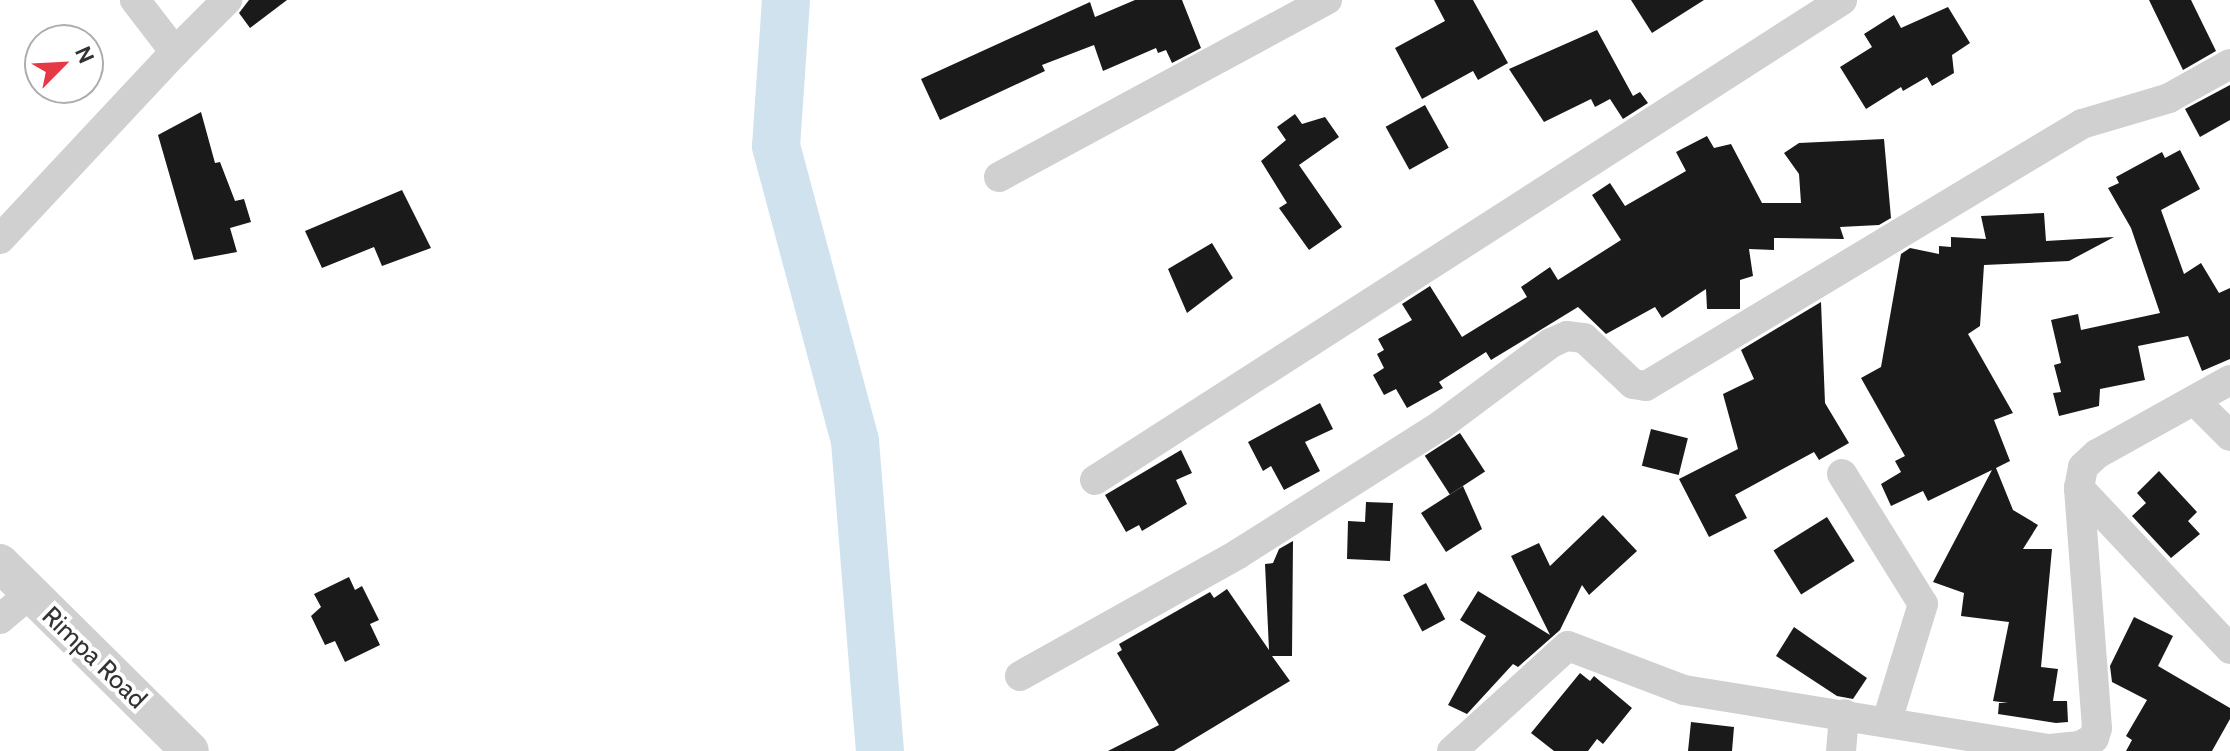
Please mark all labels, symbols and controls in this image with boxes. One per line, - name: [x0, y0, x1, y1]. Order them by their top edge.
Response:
- north arrow: [24, 24, 104, 104]
- text: N: [69, 42, 100, 67]
- street label: Rimpa Road: [35, 601, 153, 715]

